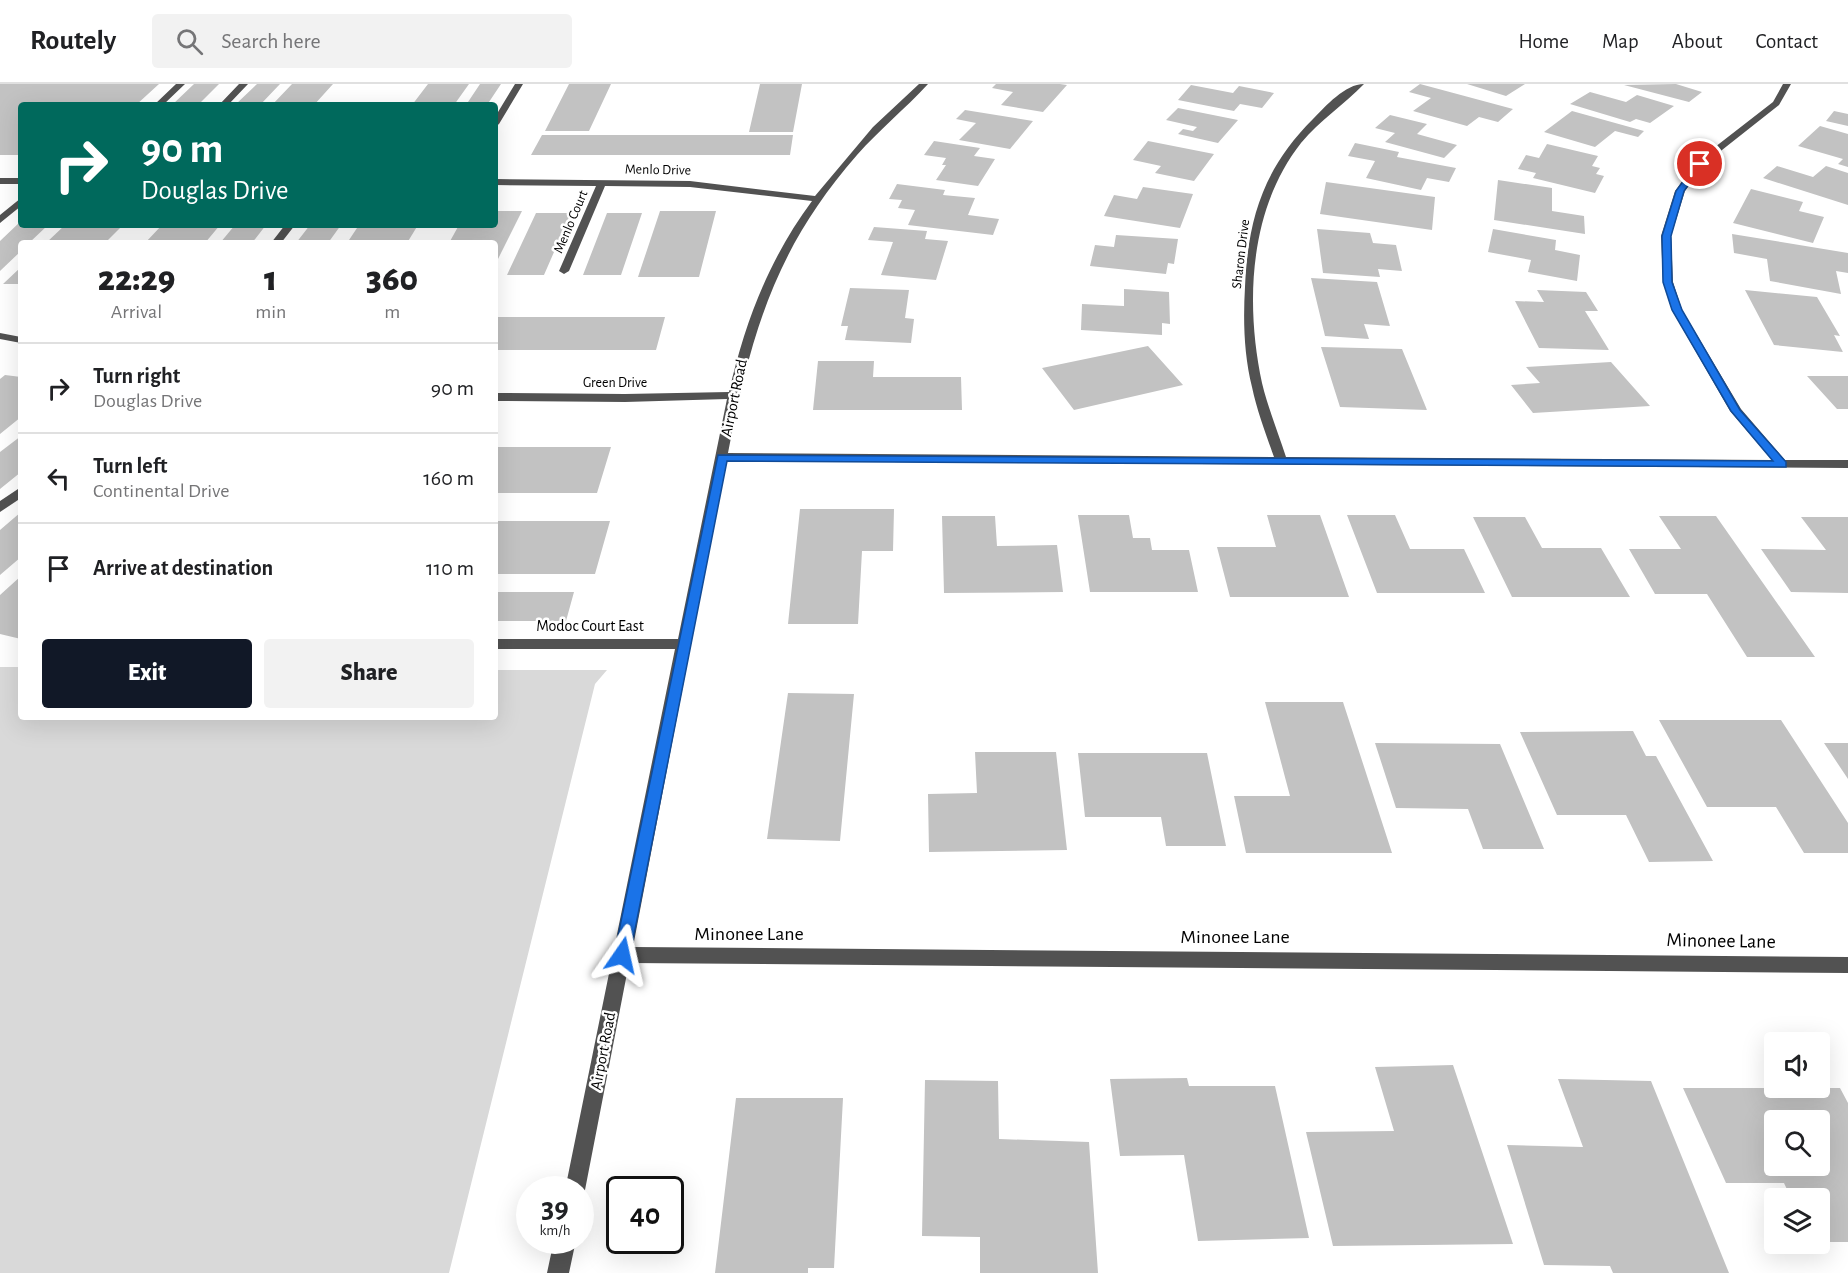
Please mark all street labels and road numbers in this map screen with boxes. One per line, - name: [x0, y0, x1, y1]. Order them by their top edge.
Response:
- street label: Menlo Drive: [625, 162, 691, 178]
- street label: Menlo Court: [551, 188, 591, 256]
- street label: Sharon Drive: [1230, 218, 1252, 290]
- street label: Airport Road: [718, 358, 750, 438]
- street label: Green Drive: [583, 376, 647, 390]
- street label: Modoc Court East: [536, 618, 644, 634]
- street label: Minonee Lane: [694, 924, 804, 944]
- street label: Minonee Lane: [1180, 927, 1290, 947]
- street label: Minonee Lane: [1666, 930, 1776, 952]
- street label: Airport Road: [588, 1011, 618, 1091]

